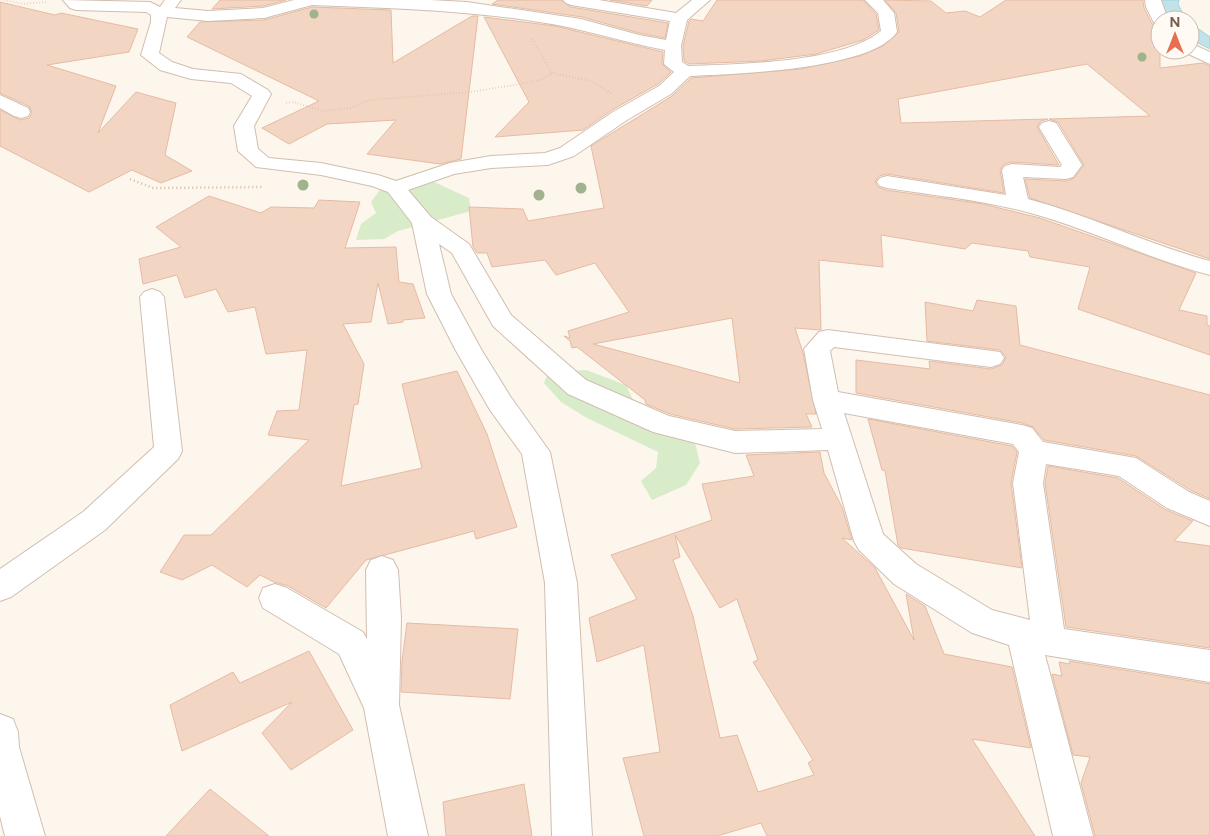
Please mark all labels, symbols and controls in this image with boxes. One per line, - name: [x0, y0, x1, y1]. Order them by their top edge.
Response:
- north arrow: [1150, 10, 1200, 60]
- text: N: [1170, 14, 1180, 31]

